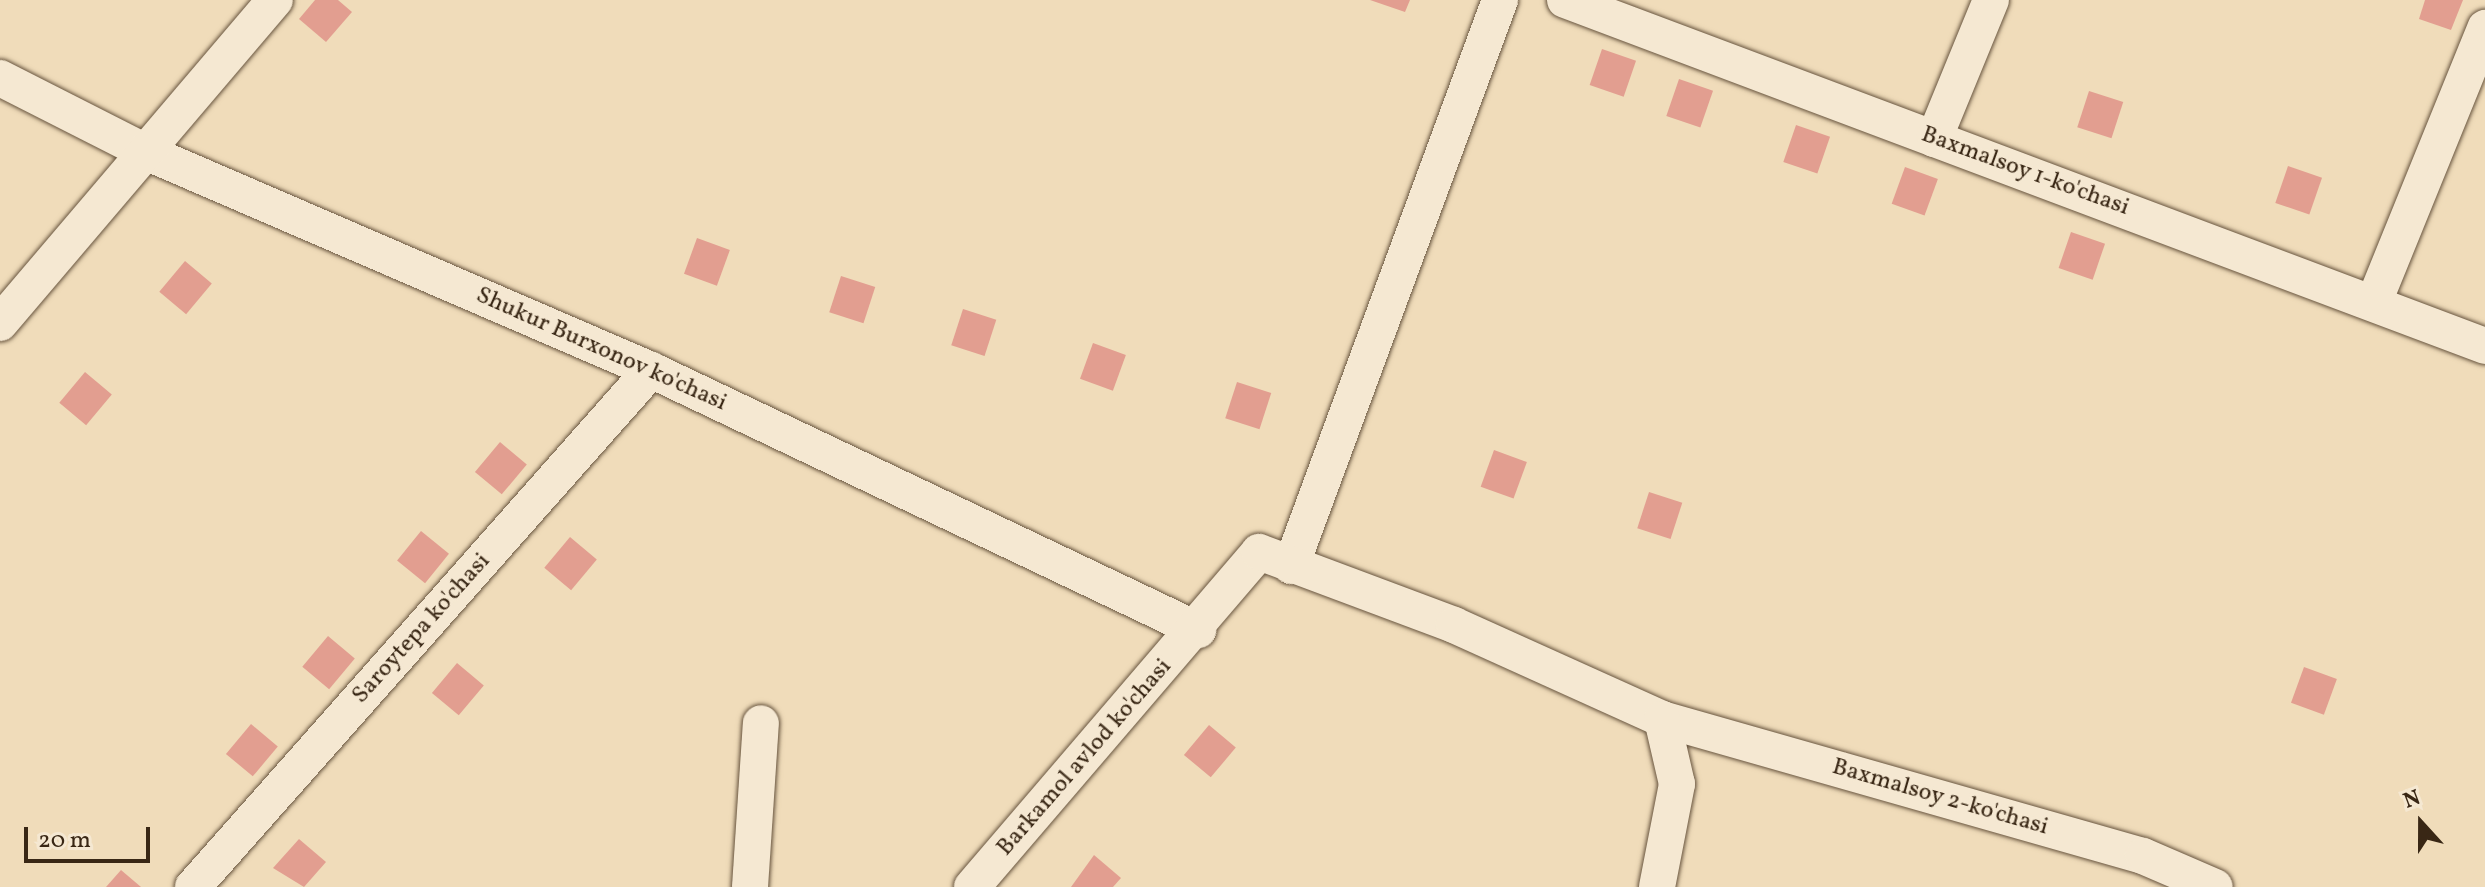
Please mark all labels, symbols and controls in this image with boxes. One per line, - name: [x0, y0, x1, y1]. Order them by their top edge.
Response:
- street label: Baxmalsoy 1-ko'chasi: [1917, 121, 2133, 223]
- street label: Shukur Burxonov ko'chasi: [471, 281, 731, 419]
- street label: Saroytepa ko'chasi: [347, 548, 497, 710]
- street label: Barkamol avlod ko'chasi: [992, 654, 1178, 862]
- street label: Baxmalsoy 2-ko'chasi: [1828, 753, 2052, 843]
- north arrow: [2381, 783, 2461, 863]
- text: N: [2399, 783, 2425, 817]
- scale bar: [28, 811, 154, 861]
- text: 20 m: [38, 824, 91, 858]

